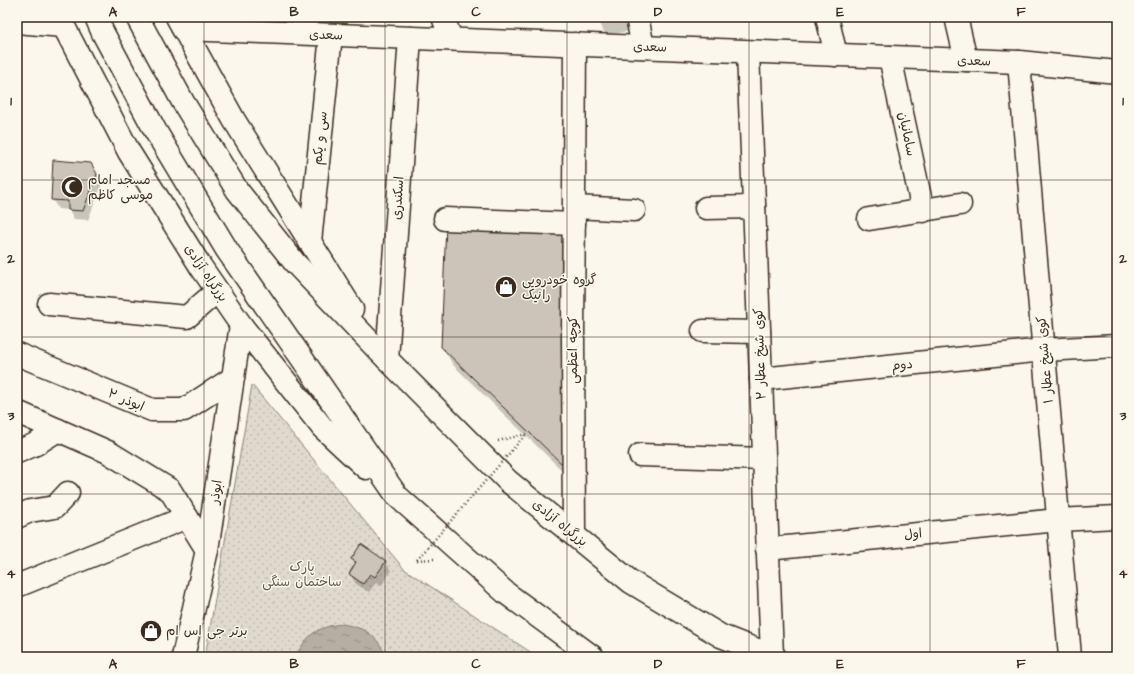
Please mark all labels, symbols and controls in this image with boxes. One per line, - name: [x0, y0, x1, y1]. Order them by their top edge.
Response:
- text: A: [109, 3, 118, 21]
- text: B: [289, 3, 299, 21]
- text: C: [471, 3, 481, 21]
- text: D: [654, 3, 663, 21]
- text: E: [836, 3, 844, 21]
- text: F: [1016, 3, 1026, 21]
- street label: سعدی: [309, 25, 343, 45]
- street label: سعدی: [633, 37, 667, 57]
- street label: سعدی: [957, 51, 991, 71]
- text: 1: [10, 92, 12, 110]
- text: 1: [1122, 92, 1124, 110]
- street label: سی و یکم: [308, 110, 333, 166]
- street label: سامانیان: [894, 110, 920, 158]
- place label: مسجد امام موسی کاظم: [88, 171, 153, 205]
- mosque icon: مسجد امام موسی کاظم: [59, 174, 85, 200]
- street label: اسکندری: [388, 176, 408, 220]
- street label: بزرگراه آزادی: [180, 241, 232, 305]
- text: 2: [6, 250, 15, 268]
- text: 2: [1118, 250, 1127, 268]
- place label: گروه خودرویی رانیک: [522, 271, 597, 304]
- shop icon: گروه خودرویی رانیک: [493, 274, 519, 300]
- street label: کوی شیخ عطار ۲: [749, 307, 771, 400]
- street label: کوی شیخ عطار ۱: [1032, 315, 1058, 404]
- street label: کوچه اعظمی: [564, 316, 582, 384]
- street label: دوم: [891, 355, 914, 376]
- street label: ابوذر ۲: [105, 384, 147, 416]
- text: 3: [7, 407, 15, 425]
- text: 3: [1119, 407, 1127, 425]
- street label: ابوذر: [205, 479, 227, 506]
- street label: بزرگراه آزادی: [529, 495, 591, 551]
- street label: اول: [903, 524, 923, 544]
- park label: پارک ساختمان سنگی: [262, 558, 342, 591]
- text: 4: [7, 565, 16, 583]
- text: 4: [1119, 565, 1128, 583]
- shop icon: برتر جی اس ام: [138, 618, 164, 644]
- place label: برتر جی اس ام: [166, 622, 248, 641]
- text: A: [109, 655, 118, 673]
- text: B: [289, 655, 299, 673]
- text: C: [471, 655, 481, 673]
- text: D: [654, 655, 663, 673]
- text: E: [836, 655, 844, 673]
- text: F: [1016, 655, 1026, 673]

